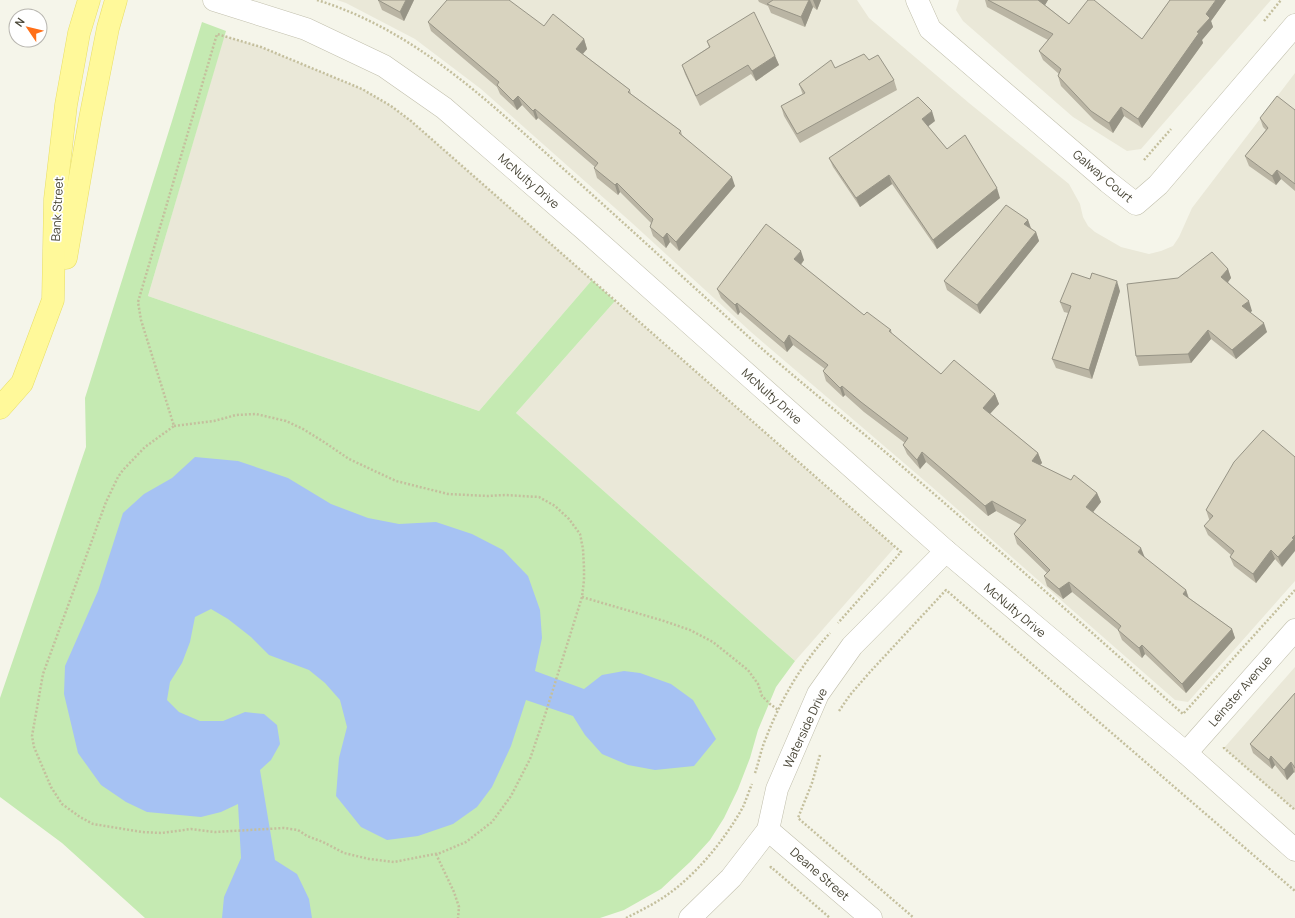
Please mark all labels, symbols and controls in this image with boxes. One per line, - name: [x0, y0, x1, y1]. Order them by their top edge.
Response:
- north arrow: [8, 8, 48, 48]
- text: N: [11, 14, 28, 30]
- street label: Galway Court: [1069, 146, 1137, 206]
- street label: McNulty Drive: [495, 150, 563, 212]
- street label: Bank Street: [47, 176, 67, 242]
- street label: McNulty Drive: [738, 364, 806, 428]
- street label: McNulty Drive: [980, 579, 1050, 641]
- street label: Leinster Avenue: [1204, 652, 1276, 730]
- street label: Waterside Drive: [779, 685, 831, 771]
- street label: Deane Street: [787, 844, 853, 905]

